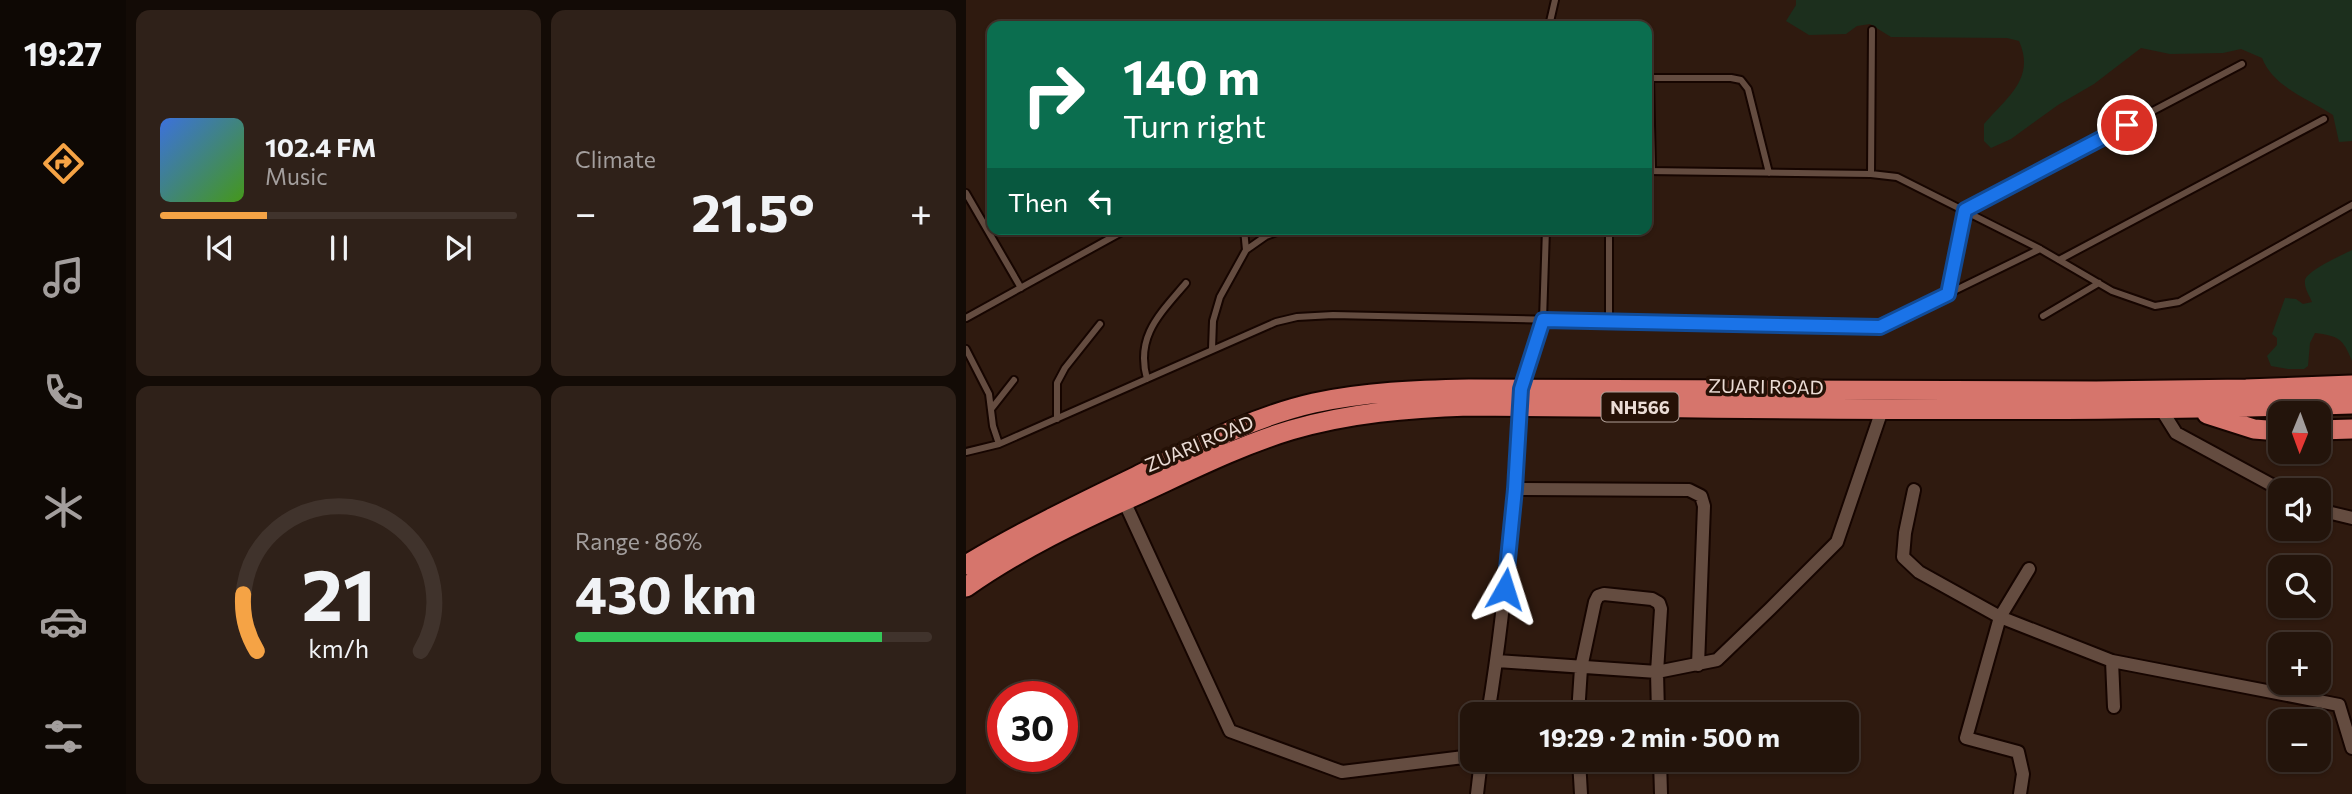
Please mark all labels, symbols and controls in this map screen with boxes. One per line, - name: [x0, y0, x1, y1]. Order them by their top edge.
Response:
- text: 19:27: [24, 33, 102, 73]
- text: 140 m: [1123, 45, 1260, 105]
- icon: right: [1008, 49, 1099, 140]
- pin: [2097, 95, 2157, 155]
- text: Turn right: [1123, 105, 1266, 145]
- icon: arrive: [2108, 106, 2146, 144]
- text: 102.4 FM: [265, 131, 376, 162]
- icon: directions: [39, 139, 88, 188]
- text: Climate: [575, 145, 656, 173]
- text: Music: [265, 162, 328, 190]
- text: 21.5°: [691, 179, 815, 243]
- icon: left: [1082, 182, 1120, 220]
- text: Then: [1008, 186, 1068, 217]
- text: −: [575, 188, 597, 235]
- text: +: [910, 188, 932, 235]
- icon: previous: [201, 229, 239, 267]
- icon: pause: [320, 229, 358, 267]
- icon: next: [439, 229, 477, 267]
- icon: music: [39, 253, 88, 302]
- icon: phone: [39, 368, 88, 417]
- street label: ZUARI ROAD: [1708, 373, 1824, 399]
- road number: NH566: [1602, 393, 1678, 422]
- north arrow: [2268, 401, 2331, 464]
- map controls: [2268, 401, 2331, 772]
- street label: ZUARI ROAD: [1141, 410, 1257, 476]
- button: sound: [2268, 478, 2331, 541]
- icon: climate: [39, 483, 88, 532]
- text: Range · 86%: [575, 527, 702, 555]
- text: 21: [301, 547, 376, 636]
- position arrow: [1468, 552, 1542, 626]
- button: search: [2268, 555, 2331, 618]
- text: 430 km: [575, 561, 757, 625]
- icon: car: [39, 597, 88, 646]
- button: +: [2268, 632, 2331, 695]
- text: km/h: [308, 633, 369, 663]
- speed limit sign: 30: [987, 681, 1078, 772]
- button: −: [2268, 709, 2331, 772]
- icon: filters: [39, 712, 88, 761]
- text: 19:29 · 2 min · 500 m: [1539, 721, 1780, 752]

